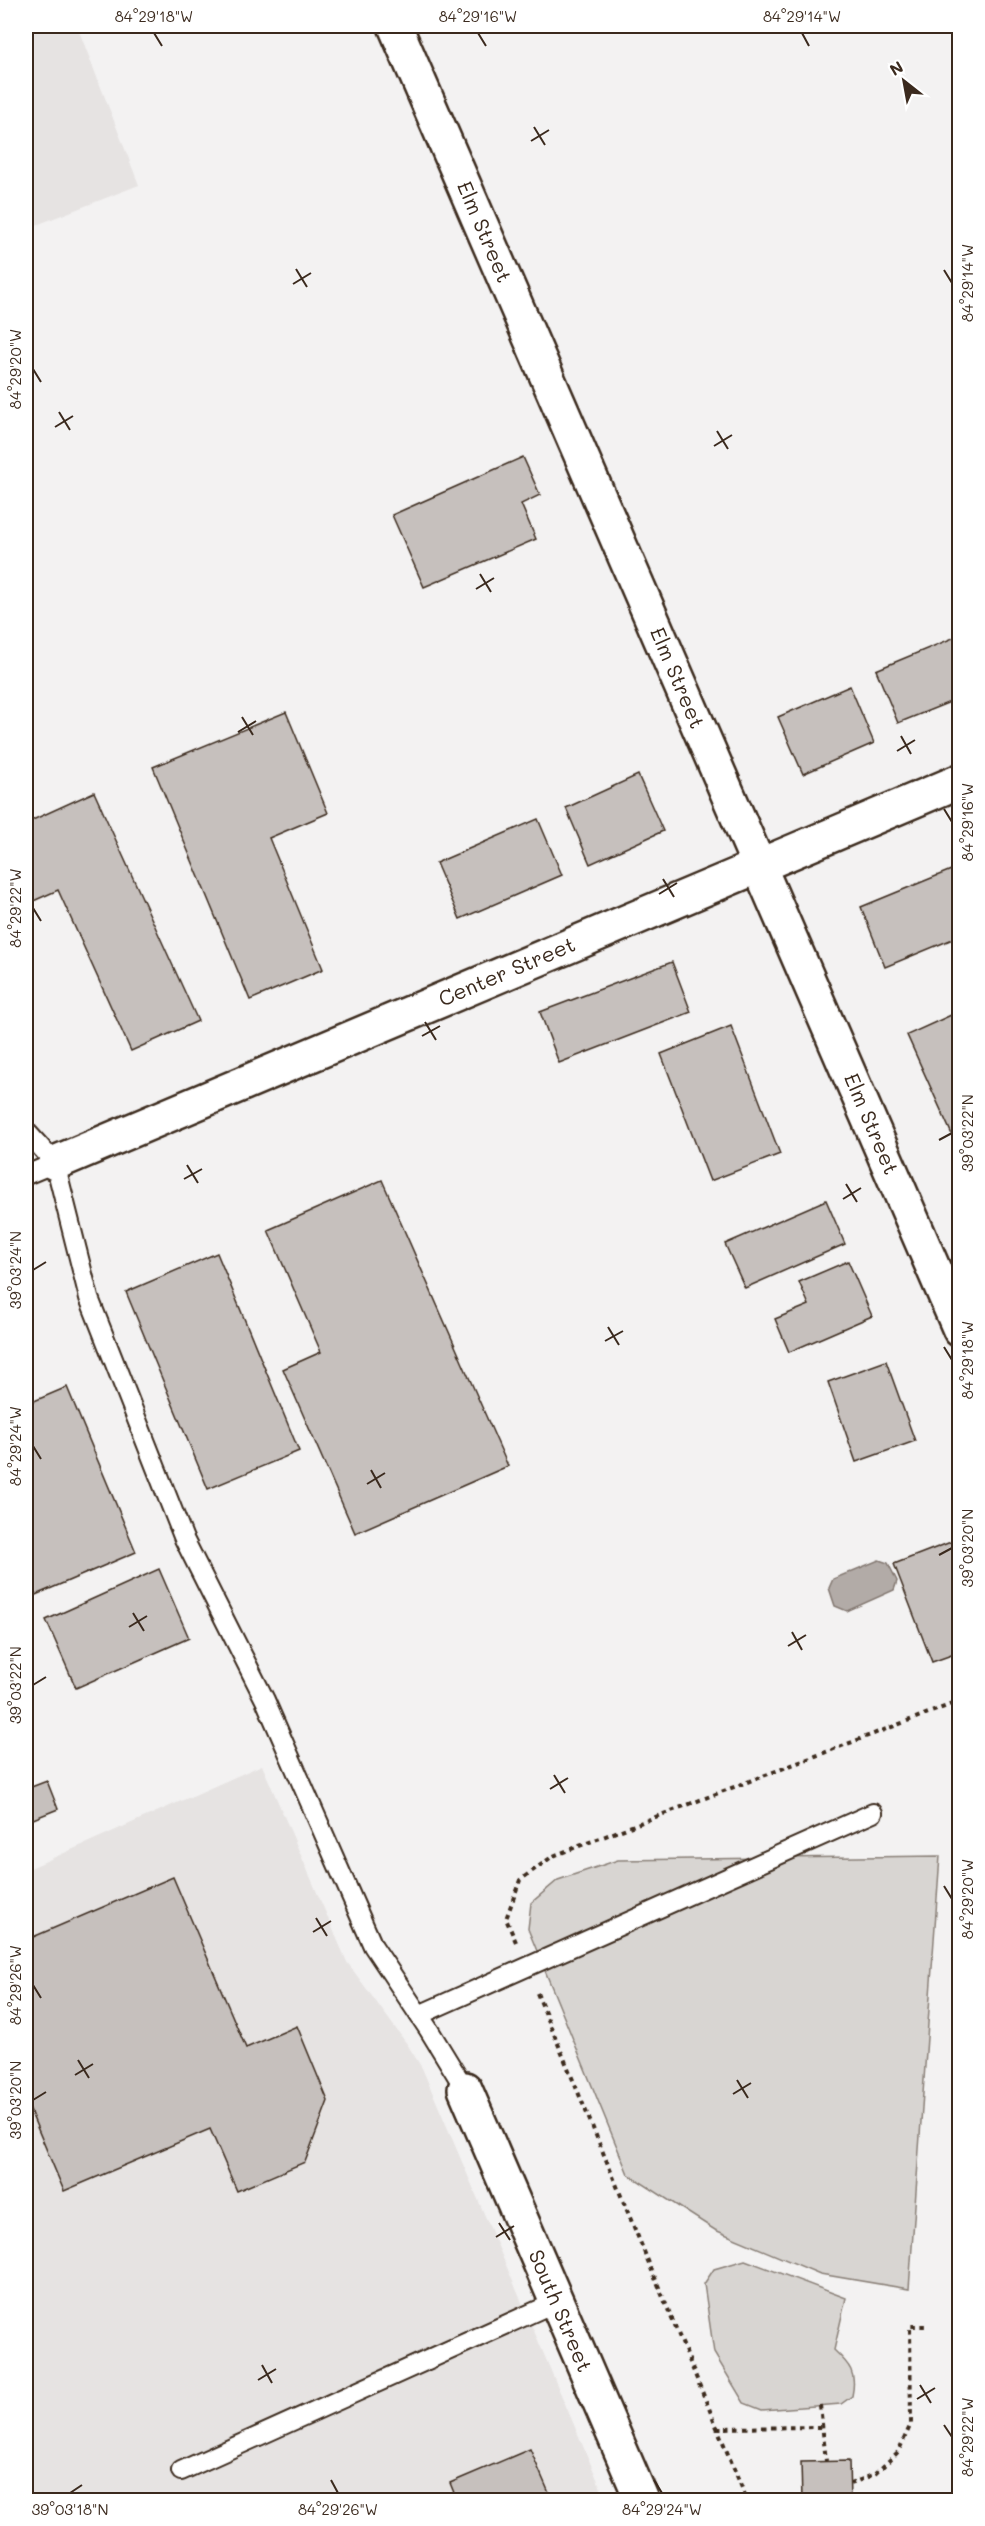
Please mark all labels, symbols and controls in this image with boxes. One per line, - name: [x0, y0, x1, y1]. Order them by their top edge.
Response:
- text: 84°29'18"W: [115, 6, 193, 26]
- text: 84°29'16"W: [439, 6, 517, 26]
- text: 84°29'14"W: [763, 6, 841, 26]
- north arrow: [874, 51, 934, 111]
- text: N: [885, 56, 907, 80]
- street label: Elm Street: [452, 177, 519, 286]
- text: 84°29'14"W: [957, 244, 977, 322]
- text: 84°29'20"W: [5, 329, 25, 409]
- street label: Elm Street: [645, 623, 712, 732]
- text: 84°29'16"W: [957, 783, 977, 861]
- text: 84°29'22"W: [5, 868, 25, 948]
- street label: Center Street: [434, 930, 579, 1012]
- street label: Elm Street: [839, 1069, 906, 1178]
- text: 39°03'22"N: [957, 1094, 977, 1172]
- text: 39°03'24"N: [5, 1231, 25, 1309]
- text: 84°29'18"W: [957, 1321, 977, 1399]
- text: 84°29'24"W: [5, 1406, 25, 1486]
- text: 39°03'20"N: [957, 1509, 977, 1587]
- text: 39°03'22"N: [5, 1646, 25, 1724]
- text: 84°29'20"W: [957, 1859, 977, 1939]
- text: 84°29'26"W: [5, 1945, 25, 2025]
- text: 39°03'20"N: [5, 2061, 25, 2139]
- street label: South Street: [523, 2245, 599, 2376]
- text: 84°29'22"W: [957, 2397, 977, 2477]
- text: 39°03'18"N: [32, 2499, 108, 2519]
- text: 84°29'26"W: [298, 2499, 378, 2519]
- text: 84°29'24"W: [622, 2499, 702, 2519]

